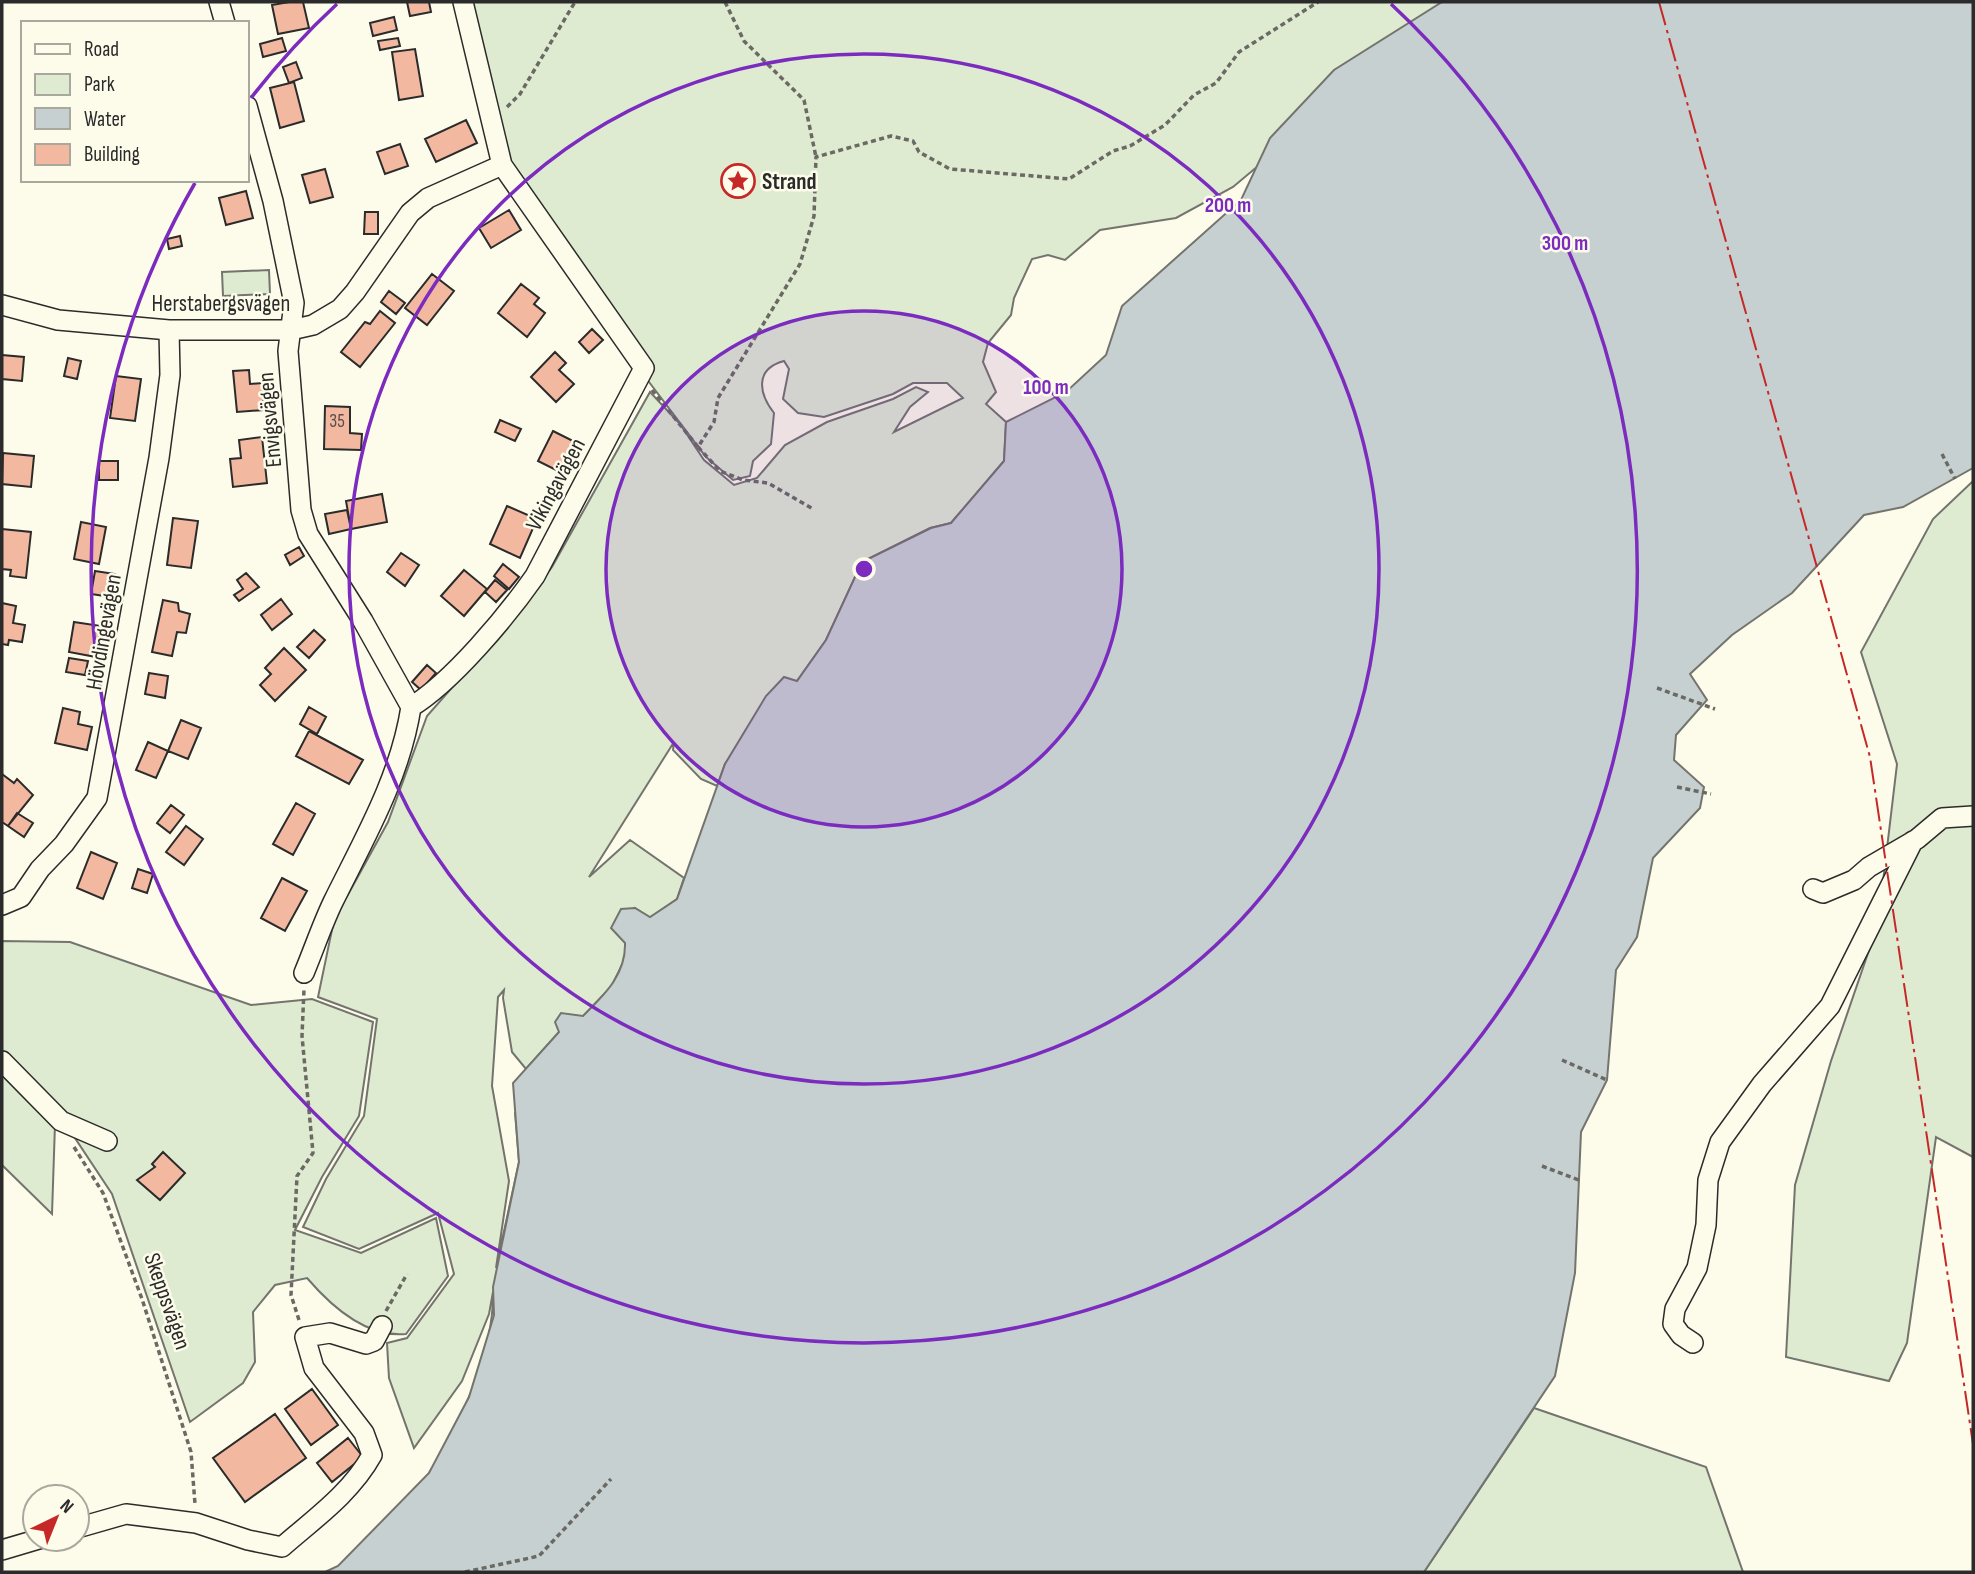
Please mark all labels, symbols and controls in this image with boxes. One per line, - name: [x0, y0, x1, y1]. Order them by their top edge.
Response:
- legend: [21, 21, 248, 182]
- text: Road: [84, 37, 119, 62]
- text: Park: [84, 72, 115, 97]
- text: Water: [84, 107, 126, 132]
- text: Building: [84, 142, 140, 167]
- place icon: Strand: [719, 162, 757, 200]
- place label: Strand: [762, 168, 816, 196]
- text: 200 m: [1205, 193, 1251, 218]
- text: 300 m: [1542, 231, 1588, 256]
- street label: Herstabergsvägen: [152, 290, 290, 318]
- street label: Envigsvägen: [252, 371, 288, 469]
- text: 100 m: [1023, 375, 1069, 400]
- house number: 35: [329, 410, 345, 433]
- street label: Vikingavägen: [520, 433, 592, 535]
- centre of rings: [852, 557, 876, 581]
- street label: Hövdingevägen: [80, 572, 128, 692]
- street label: Skeppsvägen: [137, 1249, 197, 1353]
- north arrow: [21, 1483, 91, 1553]
- text: N: [55, 1495, 78, 1519]

